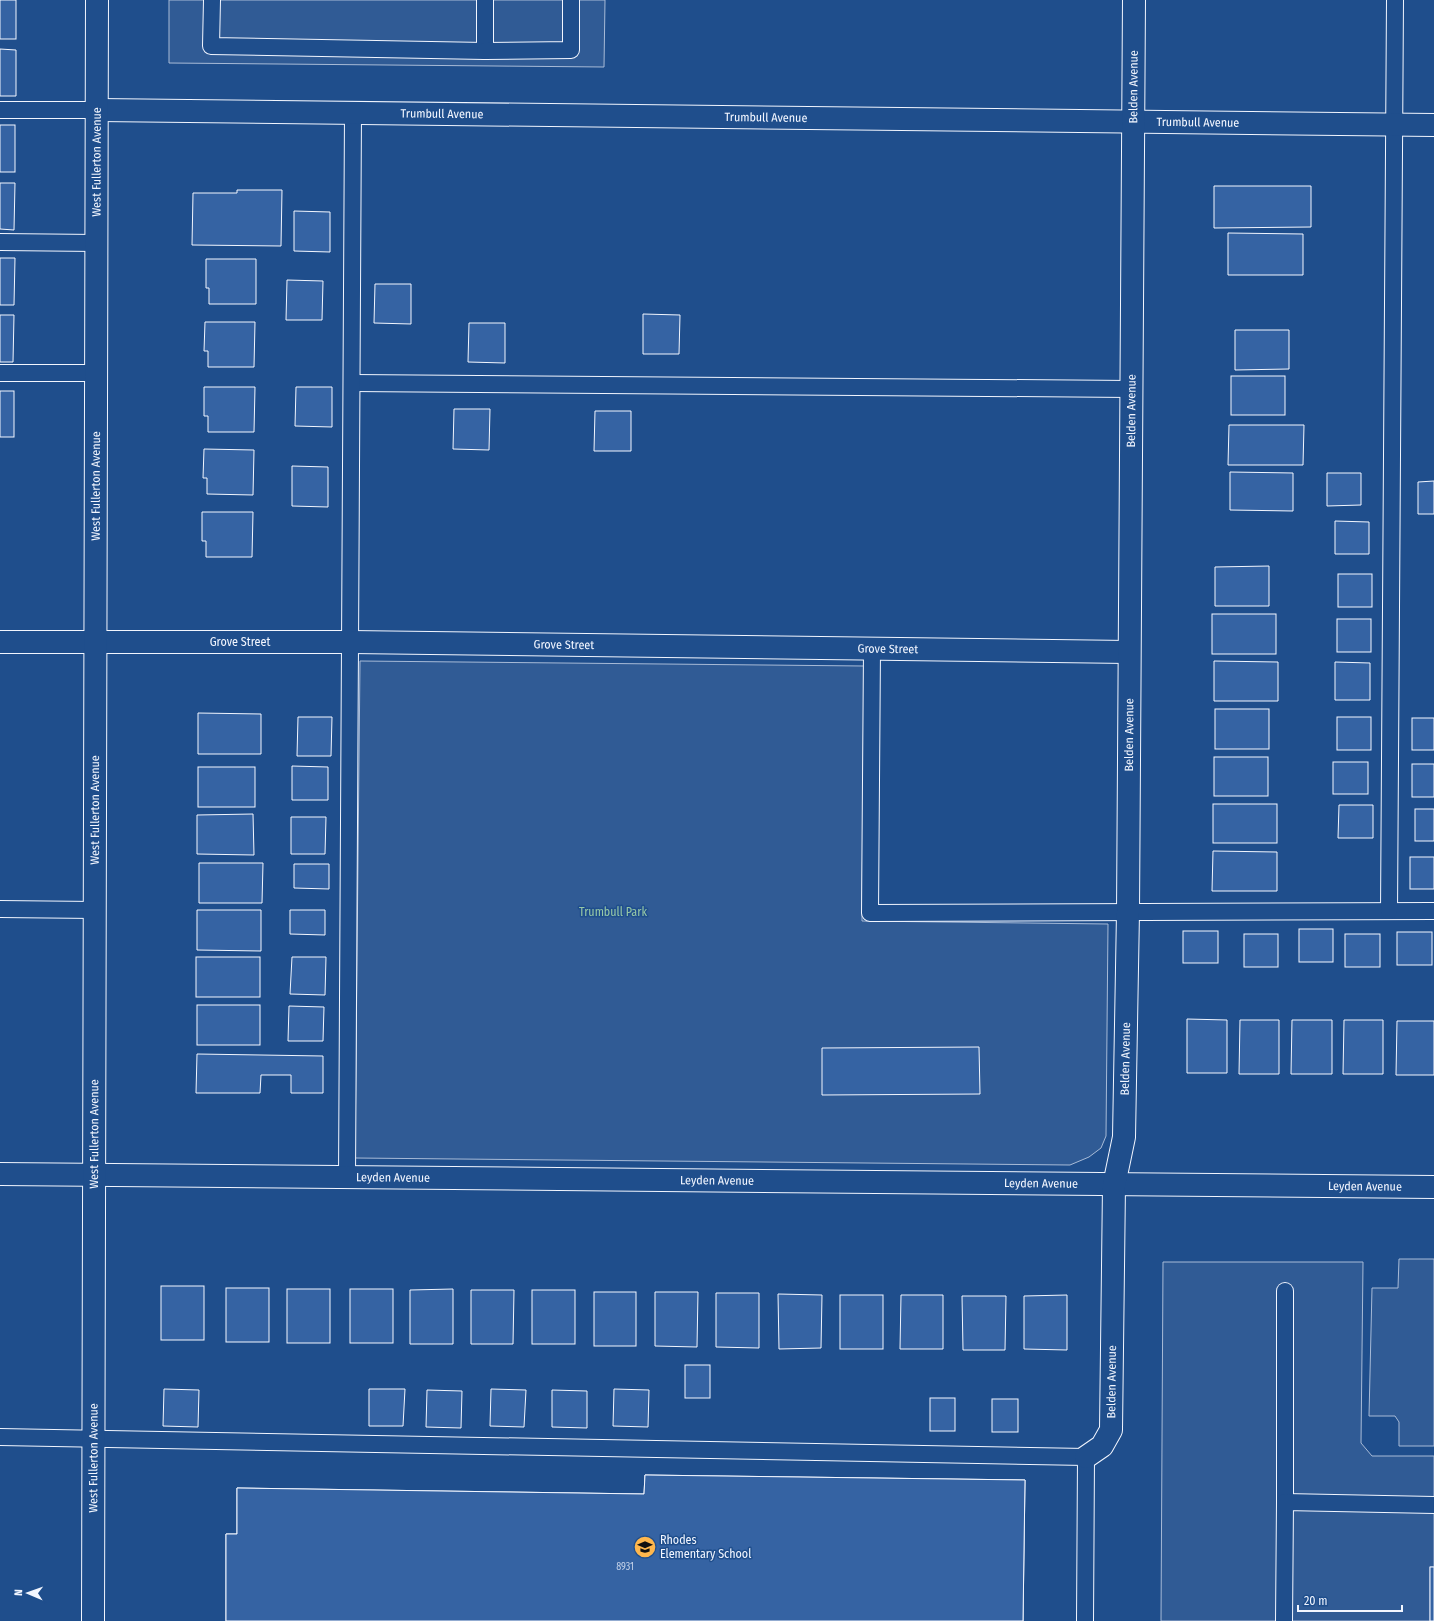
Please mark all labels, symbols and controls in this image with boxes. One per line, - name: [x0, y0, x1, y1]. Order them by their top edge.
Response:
- street label: Belden Avenue: [1126, 50, 1141, 124]
- street label: Trumbull Avenue: [400, 106, 484, 121]
- street label: West Fullerton Avenue: [89, 107, 104, 217]
- street label: Trumbull Avenue: [724, 110, 808, 125]
- street label: Trumbull Avenue: [1156, 115, 1239, 130]
- street label: Belden Avenue: [1124, 374, 1139, 448]
- street label: West Fullerton Avenue: [89, 431, 103, 541]
- street label: Grove Street: [210, 635, 270, 649]
- street label: Grove Street: [534, 637, 594, 652]
- street label: Grove Street: [858, 642, 918, 656]
- street label: Belden Avenue: [1122, 698, 1136, 772]
- street label: West Fullerton Avenue: [88, 755, 102, 865]
- park label: Trumbull Park: [579, 905, 647, 919]
- street label: Belden Avenue: [1118, 1022, 1133, 1096]
- street label: West Fullerton Avenue: [87, 1079, 101, 1189]
- street label: Leyden Avenue: [356, 1170, 430, 1185]
- street label: Leyden Avenue: [680, 1173, 754, 1188]
- street label: Leyden Avenue: [1004, 1176, 1078, 1191]
- street label: Leyden Avenue: [1328, 1179, 1402, 1194]
- street label: Belden Avenue: [1104, 1345, 1119, 1418]
- street label: West Fullerton Avenue: [86, 1403, 101, 1513]
- place label: Rhodes Elementary School: [660, 1533, 751, 1561]
- school or university icon: Rhodes Elementary School: [632, 1534, 658, 1560]
- house number: 8931: [616, 1561, 634, 1573]
- north arrow: [8, 1573, 48, 1613]
- scale bar: [1298, 1587, 1402, 1613]
- text: N: [12, 1589, 25, 1596]
- text: 20 m: [1304, 1594, 1328, 1608]

